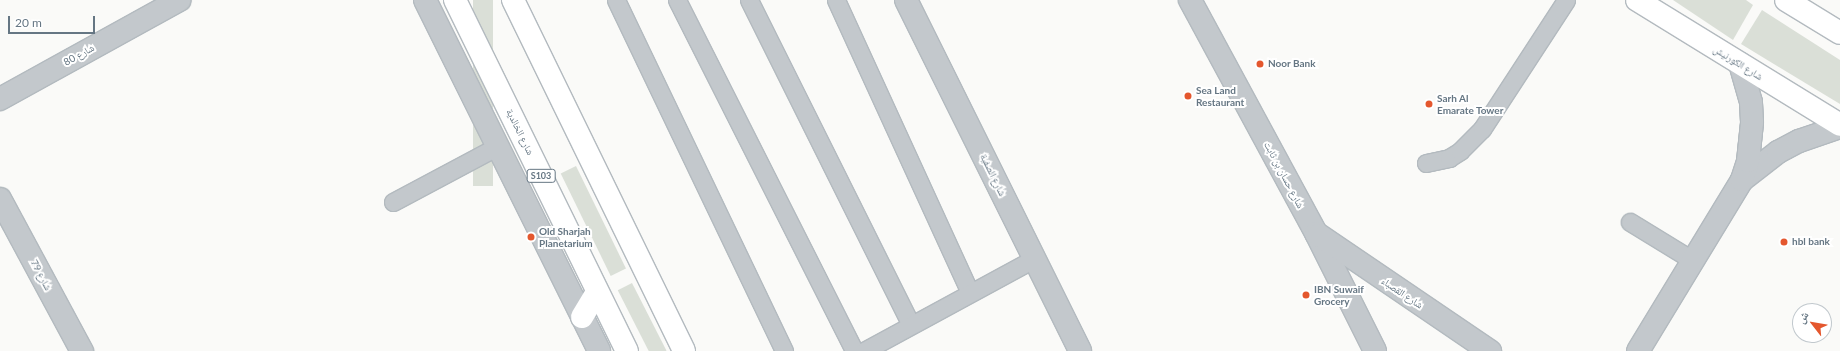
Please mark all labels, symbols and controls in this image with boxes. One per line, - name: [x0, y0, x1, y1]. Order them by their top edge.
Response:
- scale bar: [10, 8, 97, 34]
- text: 20 m: [15, 15, 42, 30]
- street label: شارع 80: [62, 42, 96, 68]
- street label: شارع الكورنيش: [1711, 43, 1765, 83]
- place label: Noor Bank: [1268, 58, 1316, 70]
- marker: Noor Bank: [1255, 59, 1265, 69]
- place label: Sea Land Restaurant: [1196, 84, 1244, 108]
- marker: Sea Land Restaurant: [1183, 91, 1193, 101]
- place label: Sarh Al Emarate Tower: [1437, 92, 1504, 116]
- marker: Sarh Al Emarate Tower: [1424, 99, 1434, 109]
- street label: شارع الخالدية: [504, 107, 536, 157]
- street label: شارع حسان بن ثابت: [1261, 140, 1307, 210]
- street label: شارع الصفية: [978, 152, 1008, 198]
- road number: S103: [526, 169, 556, 183]
- place label: Old Sharjah Planetarium: [539, 225, 593, 248]
- marker: Old Sharjah Planetarium: [526, 232, 536, 242]
- place label: hbl bank: [1792, 236, 1830, 248]
- marker: hbl bank: [1779, 237, 1789, 247]
- street label: شارع 79: [28, 258, 54, 292]
- street label: شارع القصباء: [1379, 275, 1425, 311]
- place label: IBN Suwaif Grocery: [1314, 283, 1364, 306]
- marker: IBN Suwaif Grocery: [1301, 290, 1311, 300]
- north arrow: [1792, 303, 1832, 343]
- text: ش: [1794, 309, 1811, 325]

